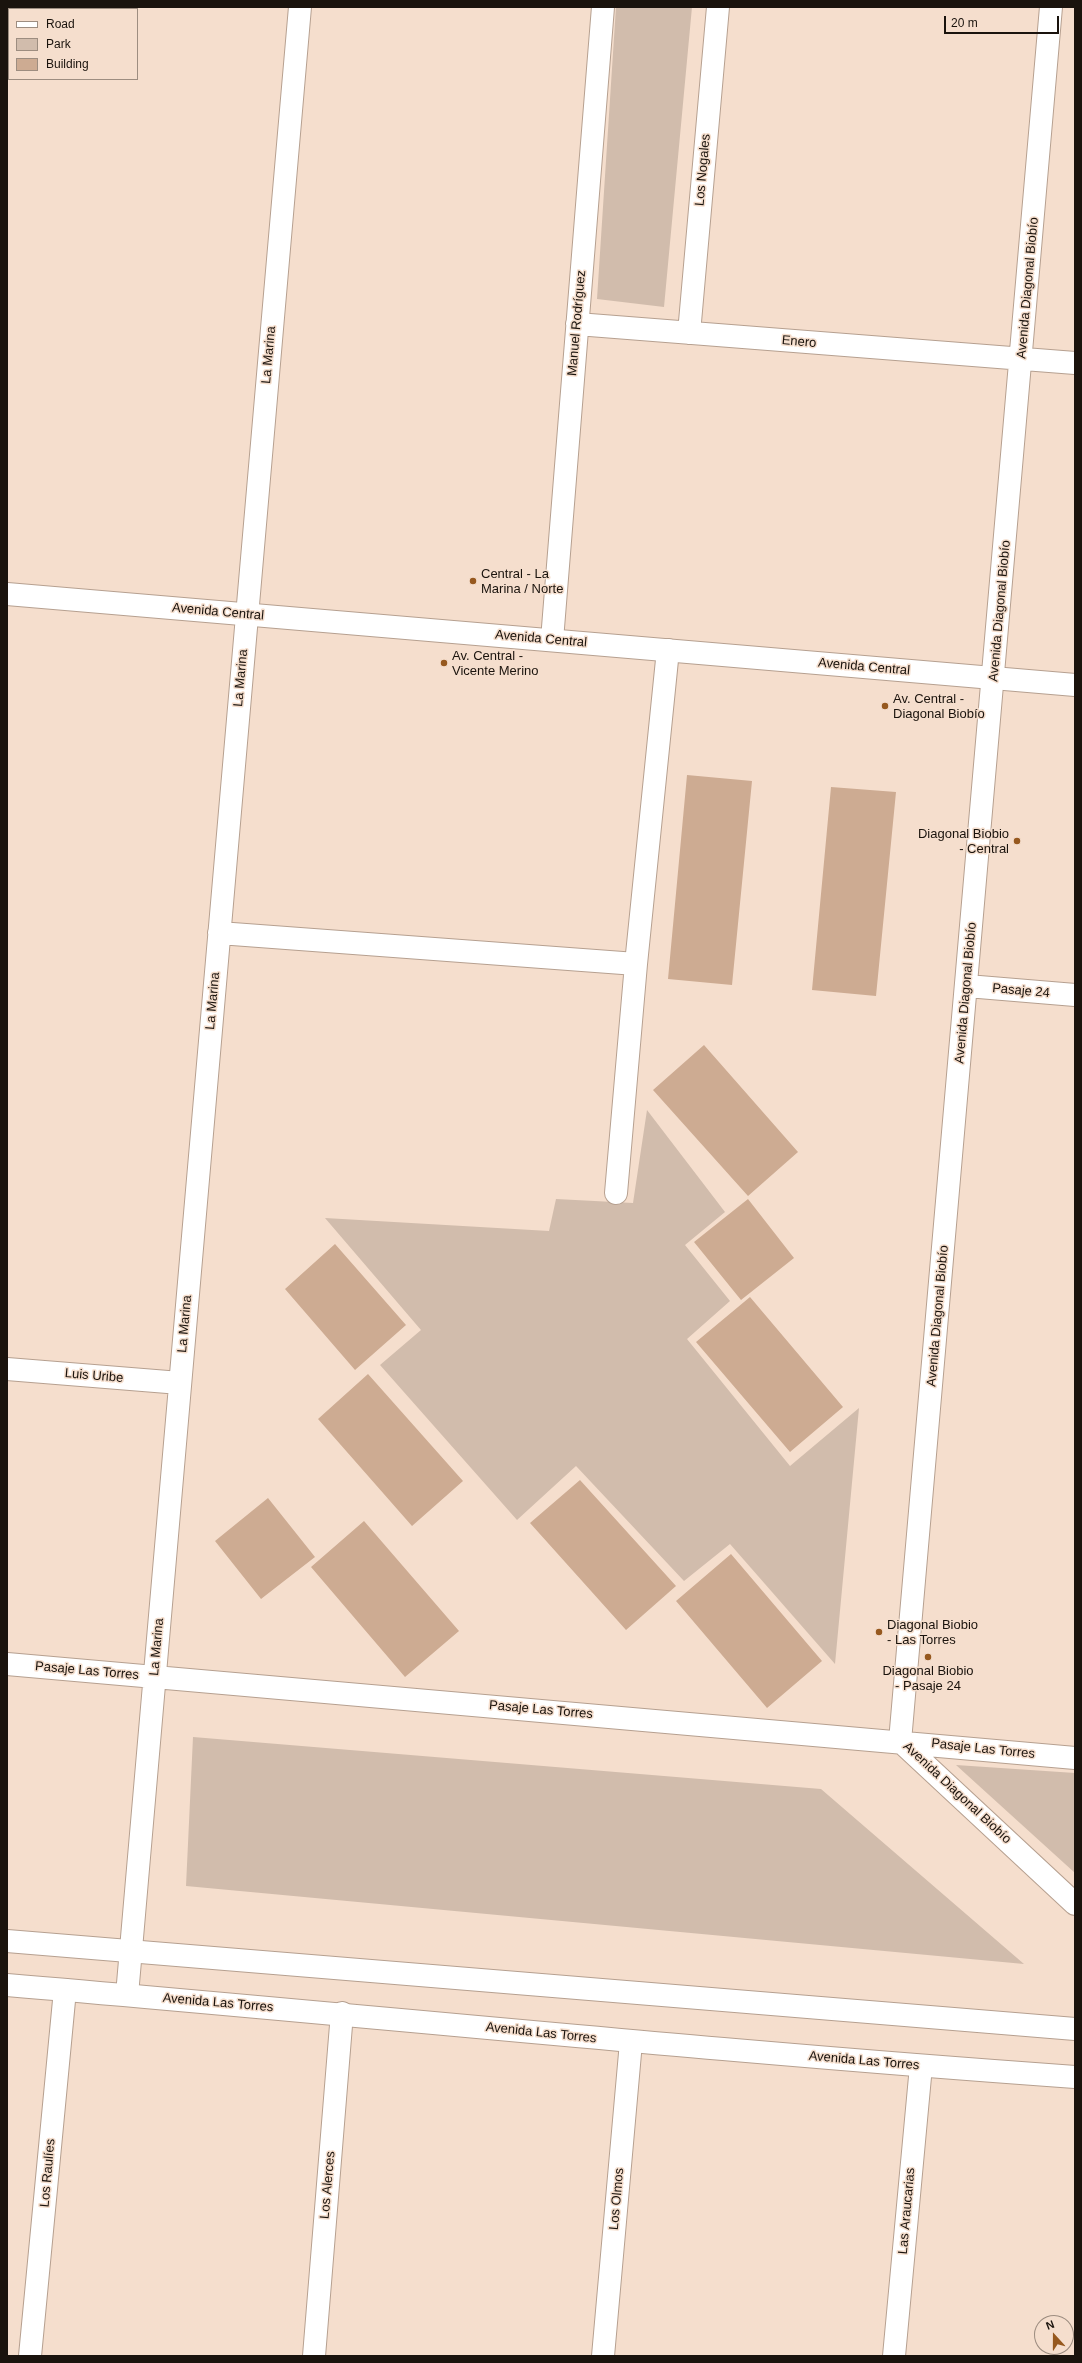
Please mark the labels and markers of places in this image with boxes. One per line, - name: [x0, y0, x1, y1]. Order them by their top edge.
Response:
- place label: Central - La Marina / Norte: [481, 566, 563, 597]
- marker: Central - La Marina / Norte: [468, 576, 478, 586]
- place label: Av. Central - Vicente Merino: [452, 648, 538, 679]
- marker: Av. Central - Vicente Merino: [439, 658, 449, 668]
- place label: Av. Central - Diagonal Biobío: [893, 691, 985, 722]
- marker: Av. Central - Diagonal Biobío: [880, 701, 890, 711]
- place label: Diagonal Biobio - Central: [918, 826, 1009, 857]
- marker: Diagonal Biobio - Central: [1012, 836, 1022, 846]
- place label: Diagonal Biobio - Las Torres: [887, 1617, 978, 1648]
- marker: Diagonal Biobio - Las Torres: [874, 1627, 884, 1637]
- marker: Diagonal Biobio - Pasaje 24: [923, 1652, 933, 1662]
- place label: Diagonal Biobio - Pasaje 24: [882, 1663, 974, 1694]

